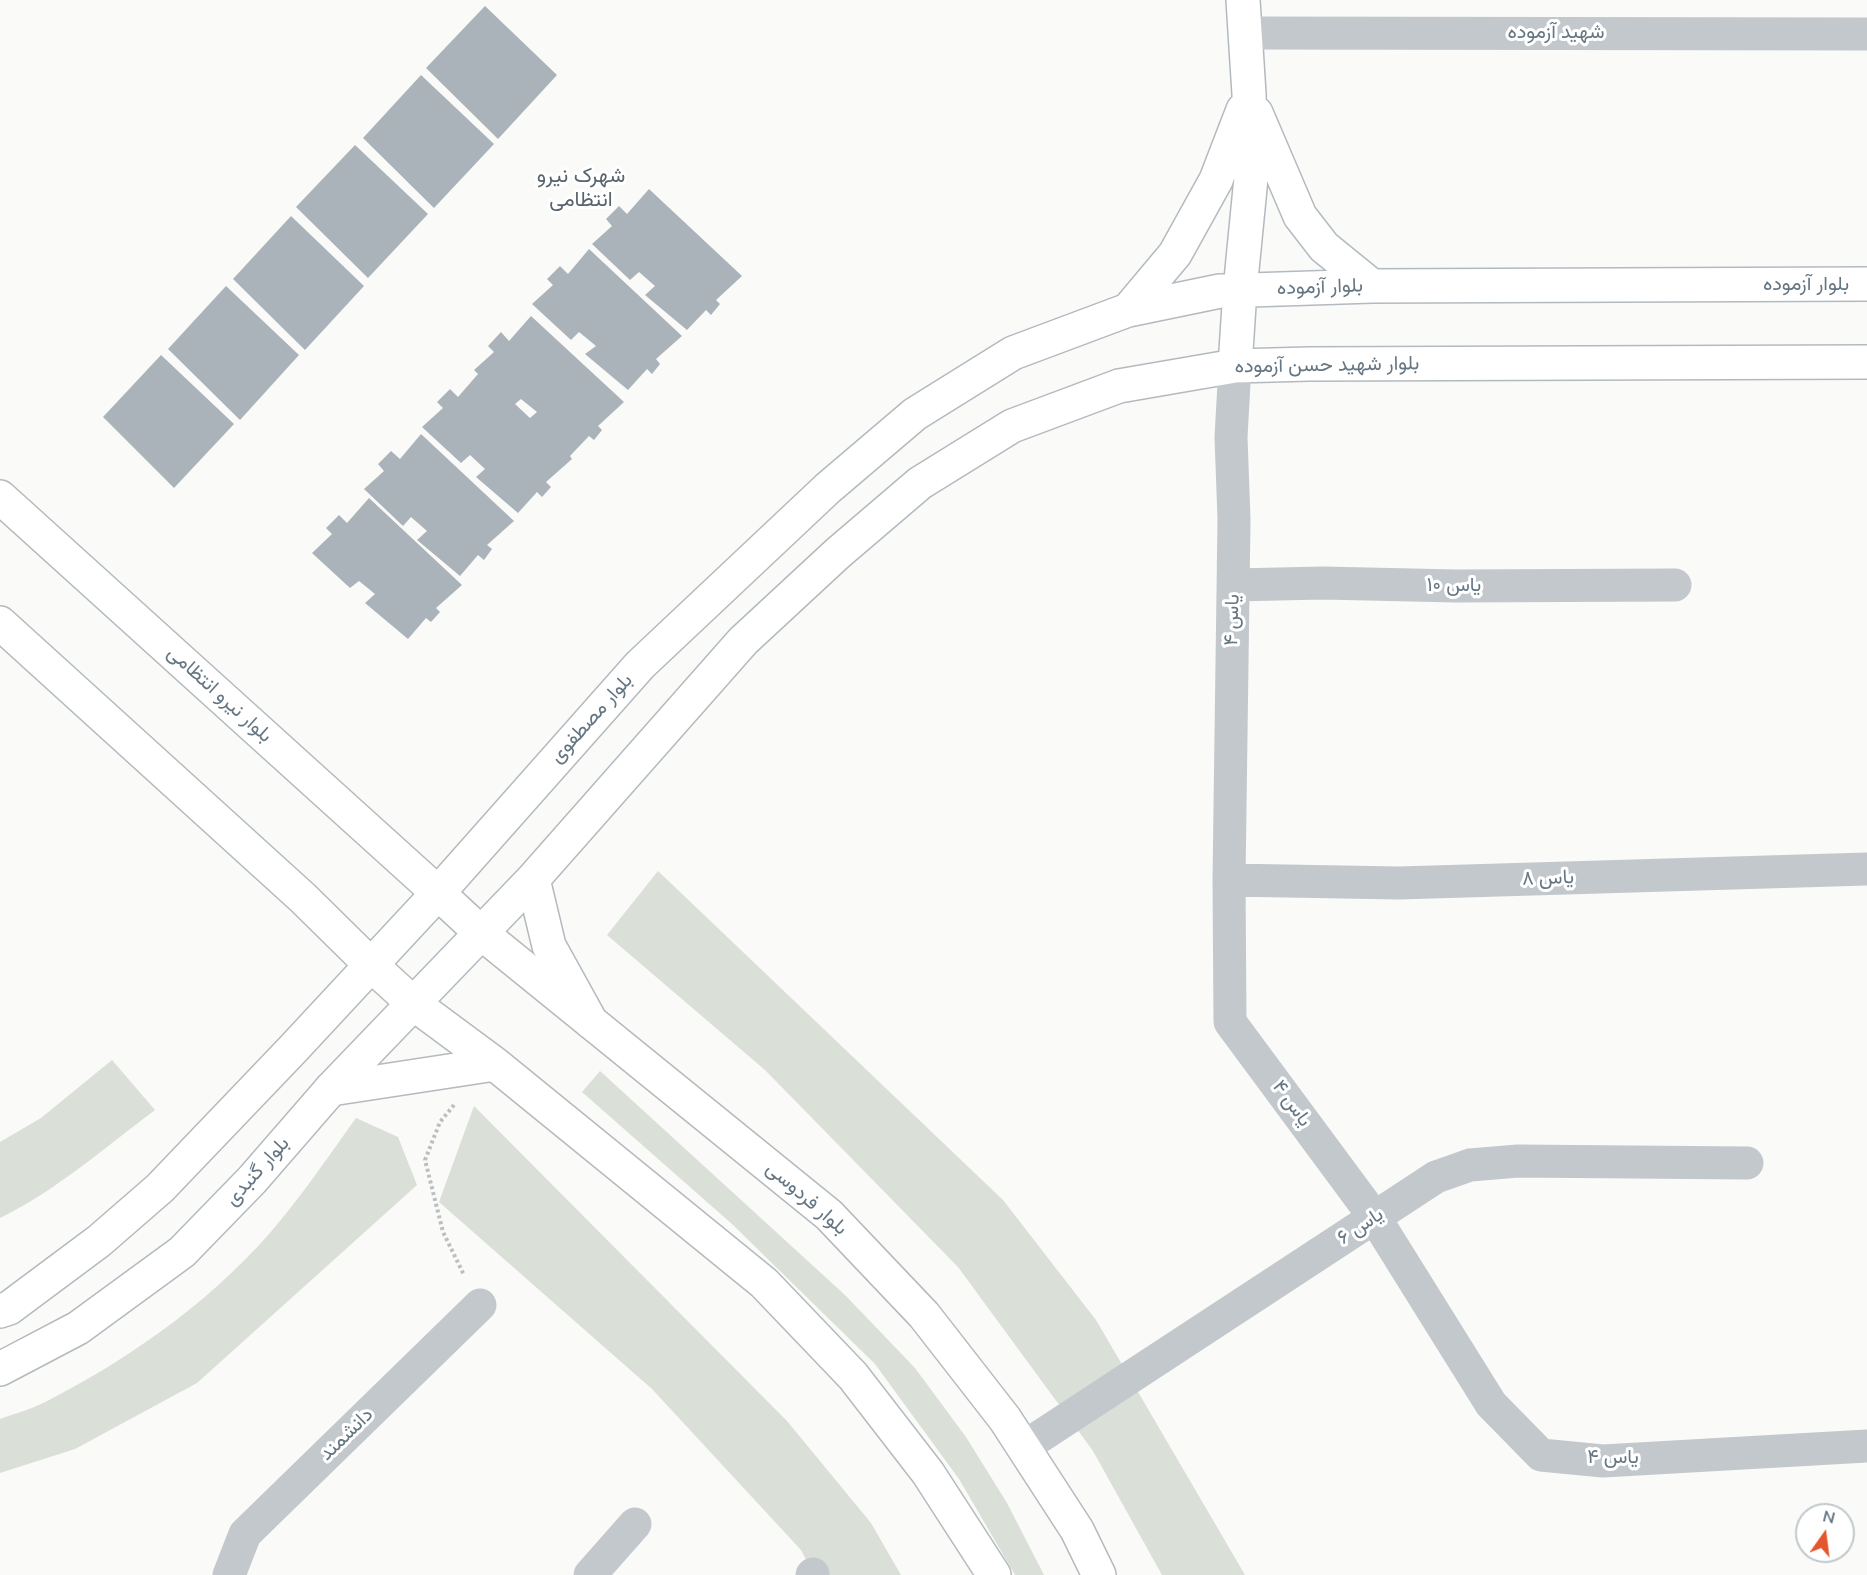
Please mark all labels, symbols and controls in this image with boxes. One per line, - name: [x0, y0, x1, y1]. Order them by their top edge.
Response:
- street label: شهید آزموده: [1507, 21, 1605, 45]
- district label: شهرک نیرو انتظامی: [537, 164, 625, 214]
- street label: بلوار آزموده: [1763, 273, 1849, 297]
- street label: بلوار آزموده: [1277, 275, 1363, 301]
- street label: بلوار شهید حسن آزموده: [1234, 352, 1420, 380]
- street label: یاس ۱۰: [1427, 574, 1481, 598]
- street label: یاس ۴: [1220, 594, 1246, 646]
- street label: بلوار نیرو انتظامی: [161, 642, 277, 748]
- street label: بلوار مصطفوی: [546, 669, 638, 769]
- street label: یاس ۸: [1522, 866, 1574, 892]
- street label: یاس ۴: [1266, 1076, 1316, 1132]
- street label: بلوار گنبدی: [221, 1132, 295, 1212]
- street label: بلوار فردوسی: [760, 1157, 852, 1241]
- street label: یاس ۶: [1334, 1203, 1388, 1251]
- street label: دانشمند: [315, 1404, 379, 1466]
- street label: یاس ۴: [1587, 1446, 1639, 1470]
- north arrow: [1795, 1503, 1855, 1563]
- text: N: [1820, 1505, 1837, 1530]

